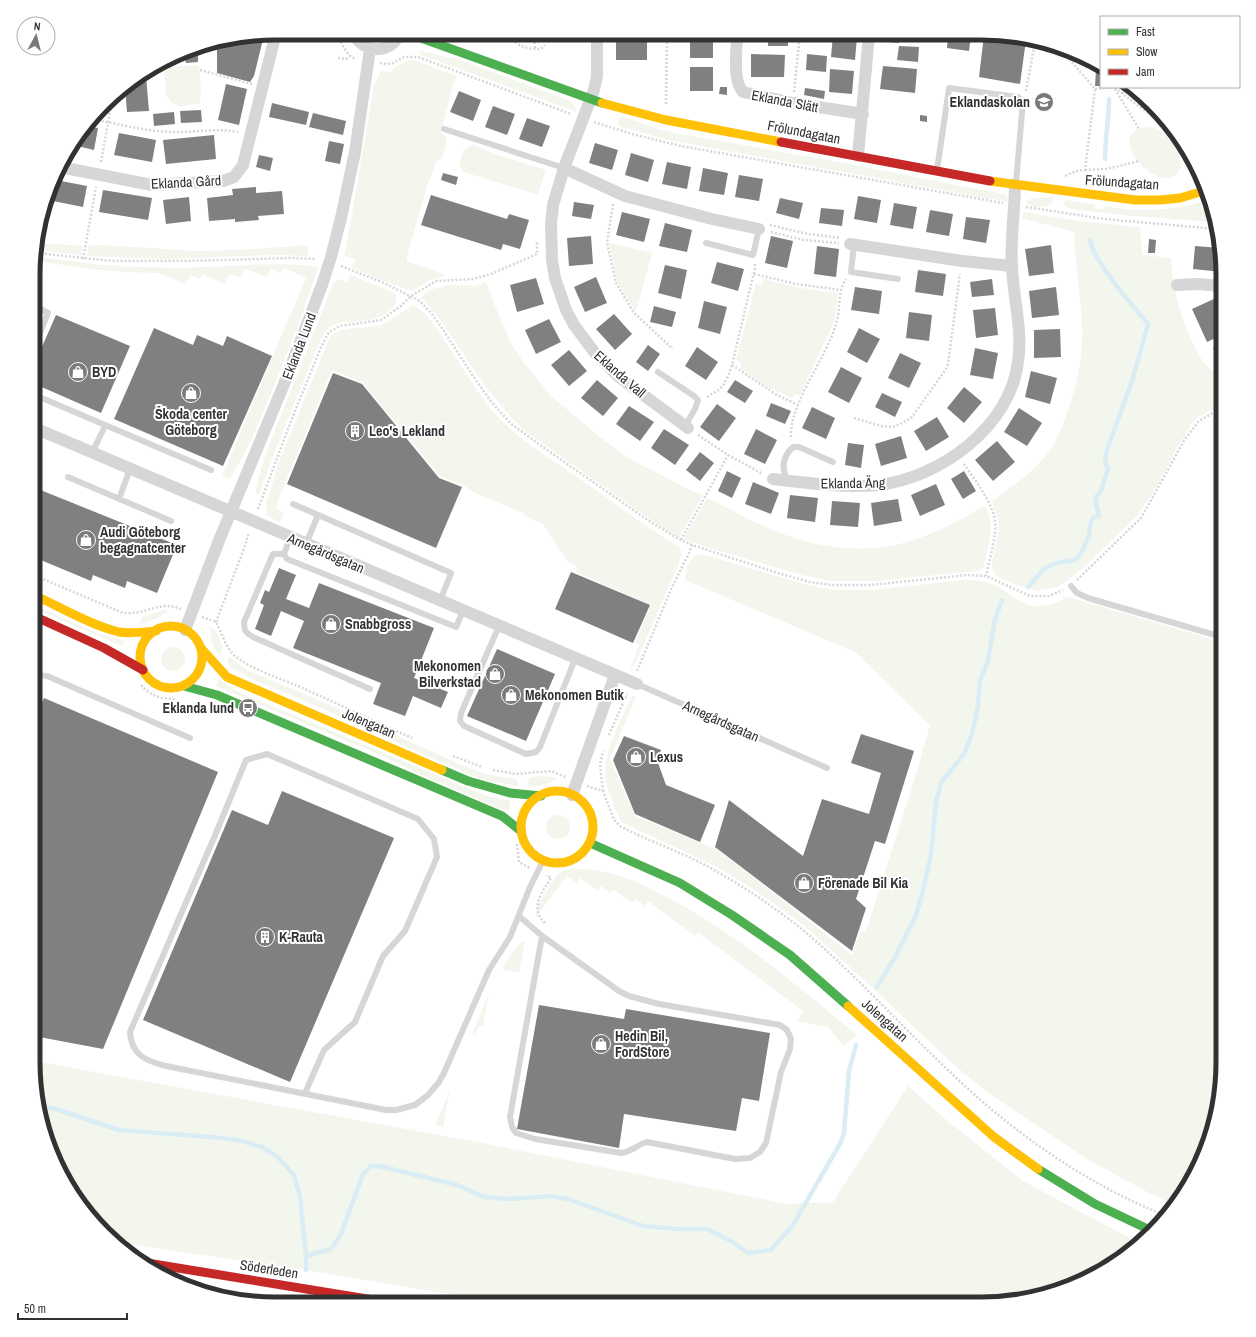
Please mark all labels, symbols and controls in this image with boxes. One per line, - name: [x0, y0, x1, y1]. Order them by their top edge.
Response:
- north arrow: [16, 16, 56, 56]
- legend: [1100, 16, 1240, 88]
- text: N: [33, 19, 41, 33]
- text: Fast: [1136, 24, 1155, 40]
- text: Slow: [1136, 44, 1158, 60]
- text: Jam: [1136, 64, 1155, 80]
- street label: Eklanda Slätt: [750, 86, 820, 116]
- school or university icon: Eklandaskolan: [1033, 91, 1055, 113]
- place label: Eklandaskolan: [950, 93, 1030, 111]
- street label: Frölundagatan: [766, 116, 842, 148]
- street label: Frölundagatan: [1084, 170, 1160, 194]
- street label: Eklanda Gård: [150, 171, 222, 193]
- street label: Eklanda Lund: [278, 310, 320, 382]
- street label: Eklanda Vall: [590, 347, 650, 401]
- shop icon: BYD: [67, 361, 89, 383]
- place label: BYD: [92, 363, 116, 381]
- shop icon: Škoda center Göteborg: [180, 382, 202, 404]
- place label: Škoda center Göteborg: [155, 405, 228, 439]
- building icon: Leo's Lekland: [344, 420, 366, 442]
- place label: Leo's Lekland: [369, 422, 445, 440]
- street label: Eklanda Äng: [821, 473, 886, 493]
- place label: Audi Göteborg begagnatcenter: [100, 523, 186, 557]
- street label: Arnegårdsgatan: [284, 528, 367, 577]
- shop icon: Audi Göteborg begagnatcenter: [75, 529, 97, 551]
- shop icon: Snabbgross: [320, 613, 342, 635]
- place label: Snabbgross: [345, 615, 411, 633]
- place label: Mekonomen Bilverkstad: [414, 657, 481, 691]
- shop icon: Mekonomen Bilverkstad: [484, 663, 506, 685]
- shop icon: Mekonomen Butik: [500, 684, 522, 706]
- place label: Mekonomen Butik: [525, 686, 624, 704]
- street label: Arnegårdsgatan: [679, 696, 762, 746]
- bus stop icon: Eklanda lund: [237, 697, 259, 719]
- place label: Eklanda lund: [163, 699, 234, 717]
- street label: Jolengatan: [340, 704, 398, 742]
- shop icon: Lexus: [625, 746, 647, 768]
- place label: Lexus: [650, 748, 683, 766]
- shop icon: Förenade Bil Kia: [793, 872, 815, 894]
- place label: Förenade Bil Kia: [818, 874, 909, 892]
- building icon: K-Rauta: [254, 926, 276, 948]
- place label: K-Rauta: [279, 928, 324, 946]
- street label: Jolengatan: [858, 995, 912, 1045]
- place label: Hedin Bil, FordStore: [615, 1027, 669, 1061]
- shop icon: Hedin Bil, FordStore: [590, 1033, 612, 1055]
- street label: Söderleden: [239, 1256, 299, 1282]
- scale bar: [18, 1295, 127, 1321]
- text: 50 m: [24, 1301, 46, 1317]

